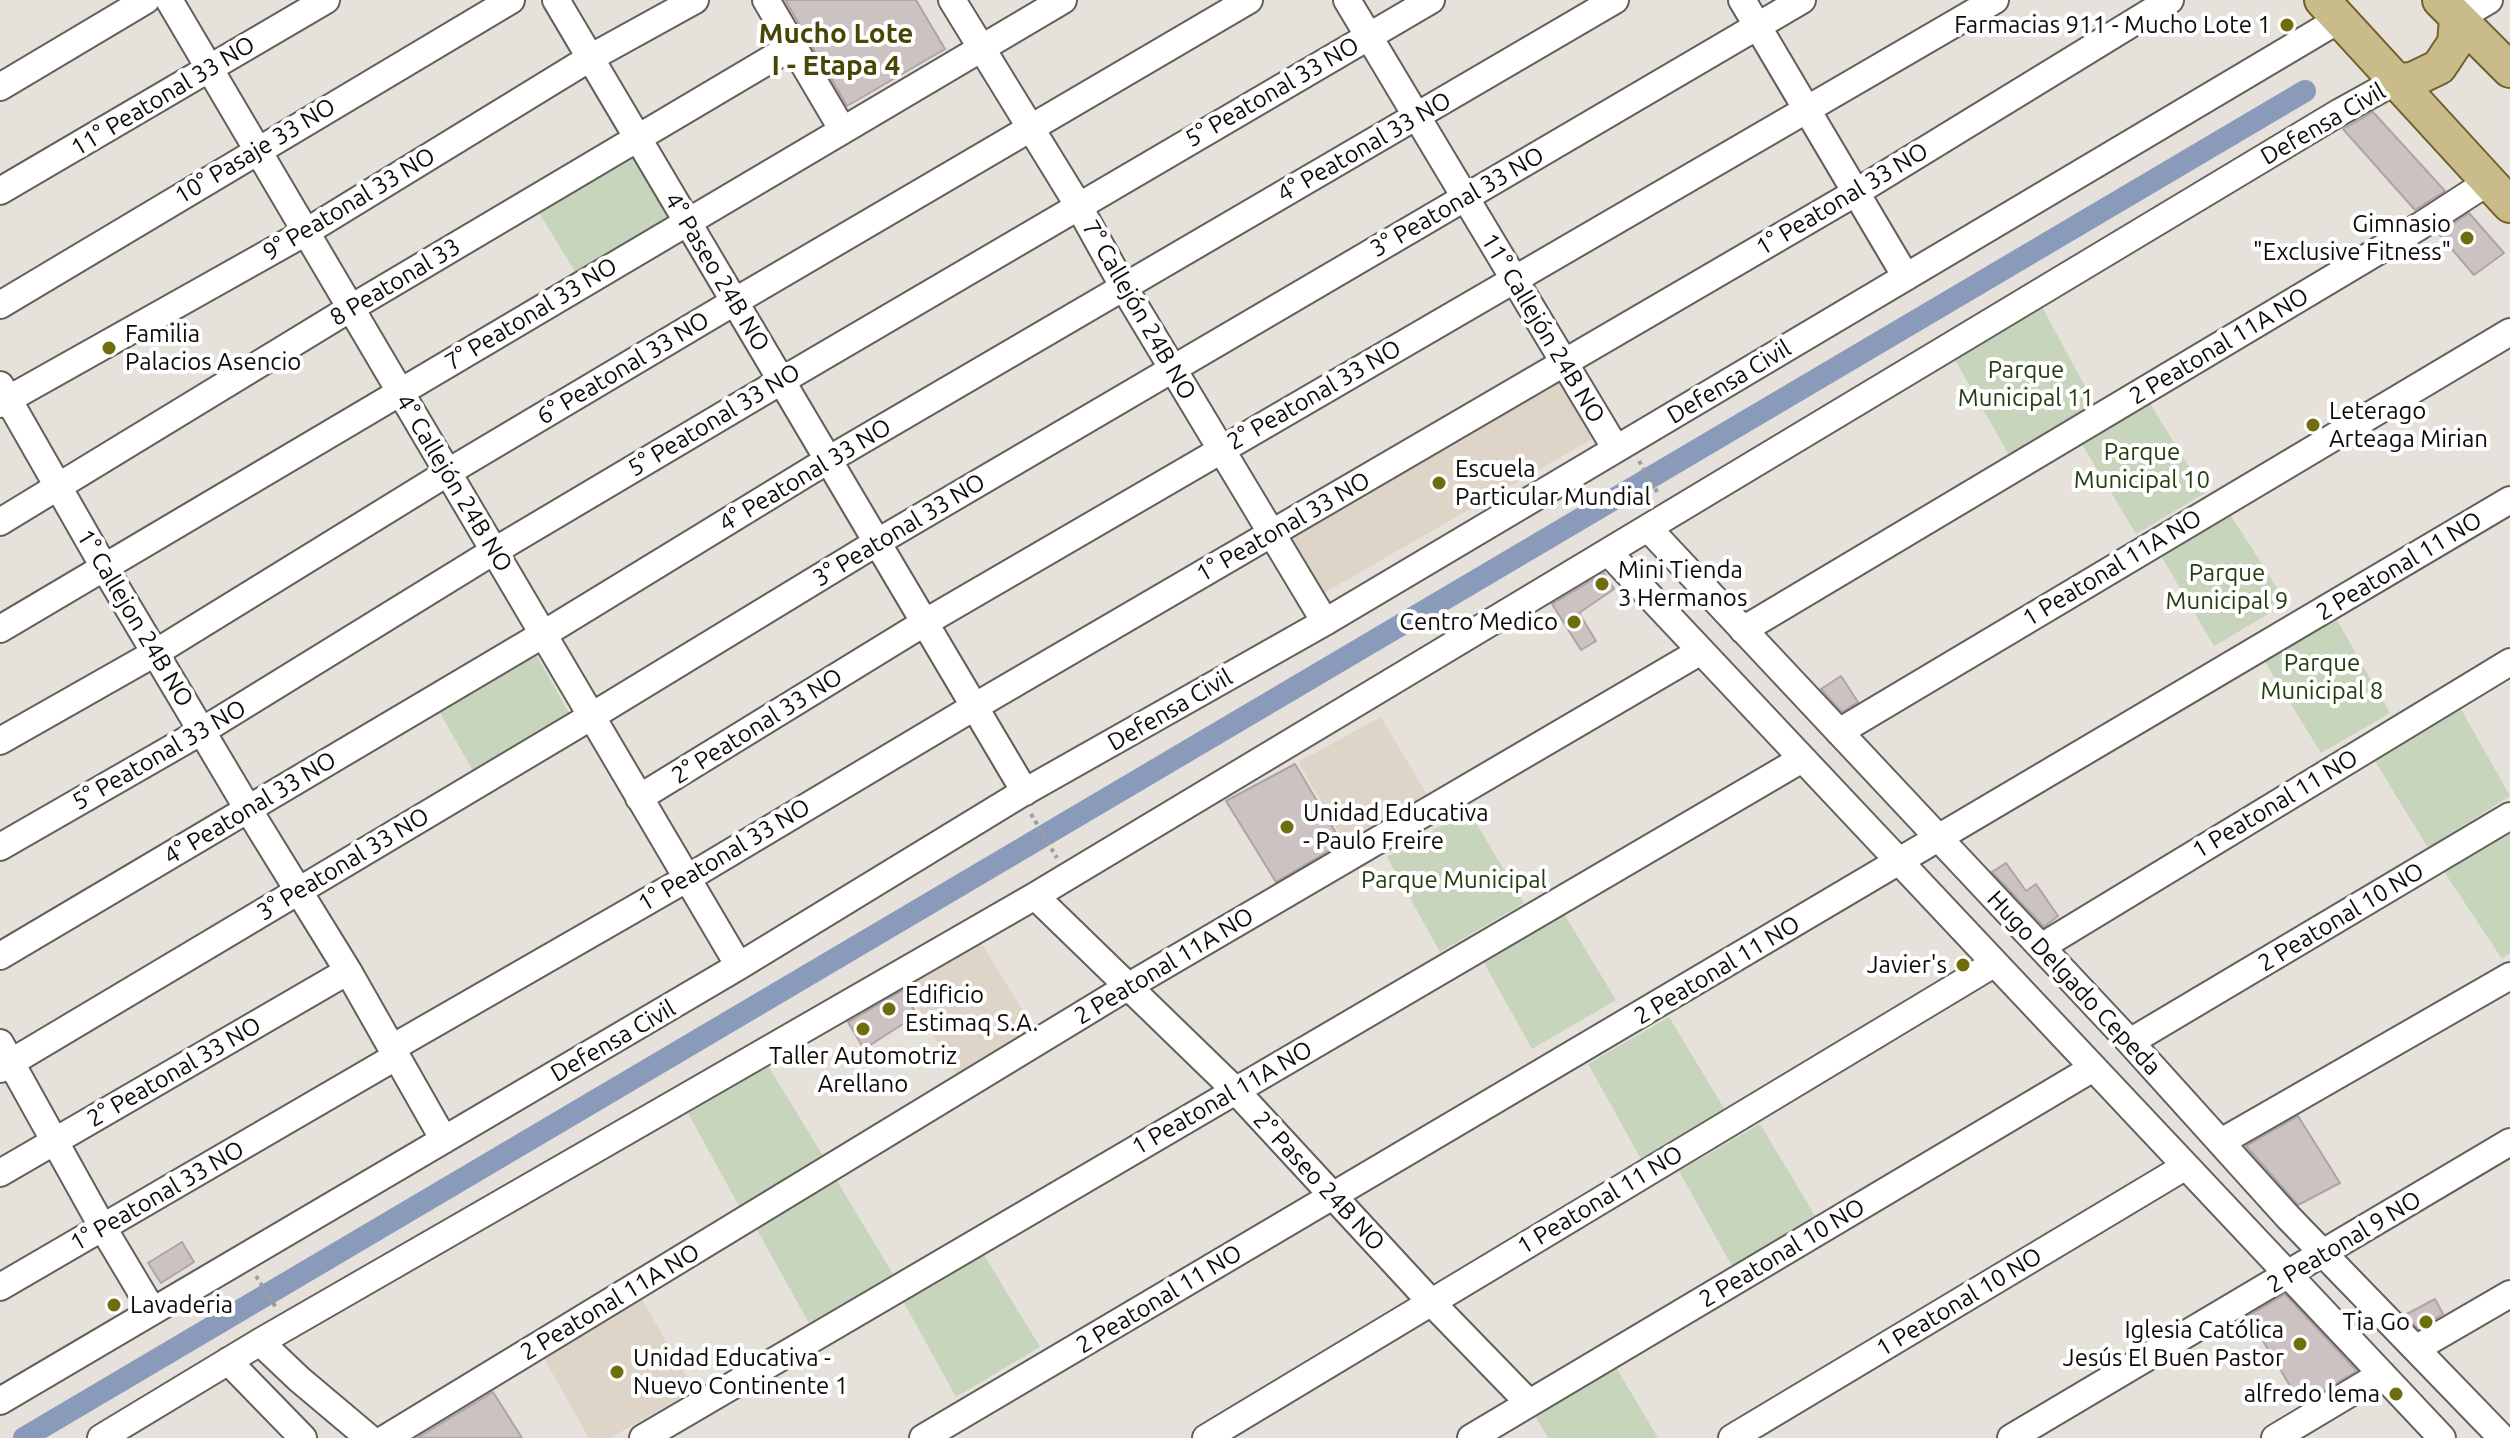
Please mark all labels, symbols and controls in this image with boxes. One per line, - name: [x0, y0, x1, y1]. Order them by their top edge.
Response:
- place label: Farmacias 911 - Mucho Lote 1: [1954, 11, 2271, 39]
- marker: Farmacias 911 - Mucho Lote 1: [2278, 16, 2296, 34]
- district label: Mucho Lote I - Etapa 4: [759, 17, 913, 83]
- street label: 11° Peatonal 33 NO: [66, 30, 260, 162]
- street label: 5° Peatonal 33 NO: [1180, 31, 1364, 153]
- street label: Defensa Civil: [2256, 77, 2390, 171]
- street label: 4° Peatonal 33 NO: [1272, 86, 1456, 208]
- street label: 10° Pasaje 33 NO: [169, 92, 341, 210]
- street label: 1° Peatonal 33 NO: [1751, 136, 1933, 262]
- street label: 9° Peatonal 33 NO: [258, 141, 440, 267]
- street label: 3° Peatonal 33 NO: [1365, 141, 1549, 263]
- street label: 4° Paseo 24B NO: [658, 187, 776, 357]
- place label: Gimnasio "Exclusive Fitness": [2253, 210, 2451, 266]
- street label: 7° Callejón 24B NO: [1076, 215, 1202, 405]
- street label: 11° Callejón 24B NO: [1475, 228, 1611, 428]
- marker: Gimnasio "Exclusive Fitness": [2458, 229, 2476, 247]
- street label: 8 Peatonal 33: [325, 232, 465, 332]
- street label: 7° Peatonal 33 NO: [440, 251, 622, 377]
- street label: 2 Peatonal 11A NO: [2124, 281, 2314, 411]
- street label: 6° Peatonal 33 NO: [532, 305, 714, 431]
- place label: Familia Palacios Asencio: [125, 320, 301, 376]
- street label: 2° Peatonal 33 NO: [1222, 334, 1406, 456]
- street label: Defensa Civil: [1662, 334, 1796, 430]
- marker: Familia Palacios Asencio: [100, 339, 118, 357]
- park label: Parque Municipal 11: [1958, 356, 2094, 412]
- street label: 5° Peatonal 33 NO: [623, 357, 805, 483]
- street label: 4° Callejón 24B NO: [390, 389, 518, 577]
- place label: Leterago Arteaga Mirian: [2329, 397, 2488, 453]
- street label: 4° Peatonal 33 NO: [714, 412, 896, 538]
- marker: Leterago Arteaga Mirian: [2304, 416, 2322, 434]
- park label: Parque Municipal 10: [2074, 438, 2210, 494]
- place label: Escuela Particular Mundial: [1455, 455, 1651, 511]
- street label: 1° Peatonal 33 NO: [1191, 466, 1375, 588]
- street label: 3° Peatonal 33 NO: [808, 467, 990, 593]
- marker: Escuela Particular Mundial: [1430, 474, 1448, 492]
- street label: 1 Peatonal 11A NO: [2017, 503, 2207, 633]
- street label: 2 Peatonal 11 NO: [2311, 505, 2487, 627]
- street label: 1° Callejon 24B NO: [71, 524, 199, 712]
- place label: Mini Tienda 3 Hermanos: [1618, 556, 1747, 612]
- park label: Parque Municipal 9: [2166, 559, 2288, 615]
- marker: Mini Tienda 3 Hermanos: [1593, 575, 1611, 593]
- place label: Centro Medico: [1399, 608, 1558, 636]
- marker: Centro Medico: [1565, 613, 1583, 631]
- park label: Parque Municipal 8: [2261, 649, 2383, 705]
- street label: 2° Peatonal 33 NO: [666, 662, 848, 790]
- street label: Defensa Civil: [1103, 663, 1237, 757]
- street label: 5° Peatonal 33 NO: [67, 694, 251, 816]
- street label: 1 Peatonal 11 NO: [2187, 743, 2363, 865]
- street label: 4° Peatonal 33 NO: [159, 745, 341, 871]
- street label: 1° Peatonal 33 NO: [633, 792, 815, 918]
- place label: Unidad Educativa - Paulo Freire: [1303, 799, 1488, 855]
- street label: 3° Peatonal 33 NO: [252, 801, 434, 927]
- marker: Unidad Educativa - Paulo Freire: [1278, 818, 1296, 836]
- street label: 2 Peatonal 10 NO: [2253, 856, 2429, 978]
- park label: Parque Municipal: [1361, 866, 1547, 894]
- street label: Hugo Delgado Cepeda: [1981, 885, 2167, 1081]
- street label: 2 Peatonal 11A NO: [1069, 901, 1259, 1031]
- street label: 2 Peatonal 11 NO: [1629, 909, 1805, 1031]
- place label: Javier's: [1867, 951, 1947, 979]
- marker: Javier's: [1954, 956, 1972, 974]
- place label: Edificio Estimaq S.A.: [905, 981, 1038, 1037]
- street label: Defensa Civil: [546, 994, 680, 1088]
- marker: Edificio Estimaq S.A.: [880, 1000, 898, 1018]
- street label: 2° Peatonal 33 NO: [82, 1011, 266, 1133]
- marker: Taller Automotriz Arellano: [854, 1020, 872, 1038]
- street label: 1 Peatonal 11A NO: [1127, 1035, 1317, 1161]
- place label: Taller Automotriz Arellano: [769, 1042, 957, 1098]
- street label: 2° Paseo 24B NO: [1247, 1105, 1391, 1257]
- street label: 1° Peatonal 33 NO: [65, 1135, 249, 1257]
- street label: 1 Peatonal 11 NO: [1512, 1139, 1688, 1261]
- street label: 2 Peatonal 9 NO: [2262, 1185, 2426, 1299]
- street label: 2 Peatonal 10 NO: [1694, 1192, 1870, 1314]
- street label: 2 Peatonal 11A NO: [515, 1237, 705, 1367]
- street label: 2 Peatonal 11 NO: [1071, 1238, 1247, 1360]
- street label: 1 Peatonal 10 NO: [1871, 1241, 2047, 1363]
- place label: Lavaderia: [130, 1291, 233, 1319]
- marker: Lavaderia: [105, 1296, 123, 1314]
- place label: Tia Go: [2343, 1308, 2410, 1336]
- marker: Tia Go: [2417, 1313, 2435, 1331]
- place label: Iglesia Católica Jesús El Buen Pastor: [2063, 1316, 2284, 1372]
- marker: Iglesia Católica Jesús El Buen Pastor: [2291, 1335, 2309, 1353]
- place label: Unidad Educativa - Nuevo Continente 1: [633, 1344, 848, 1400]
- marker: Unidad Educativa - Nuevo Continente 1: [608, 1363, 626, 1381]
- place label: alfredo lema: [2244, 1380, 2380, 1408]
- marker: alfredo lema: [2387, 1385, 2405, 1403]

